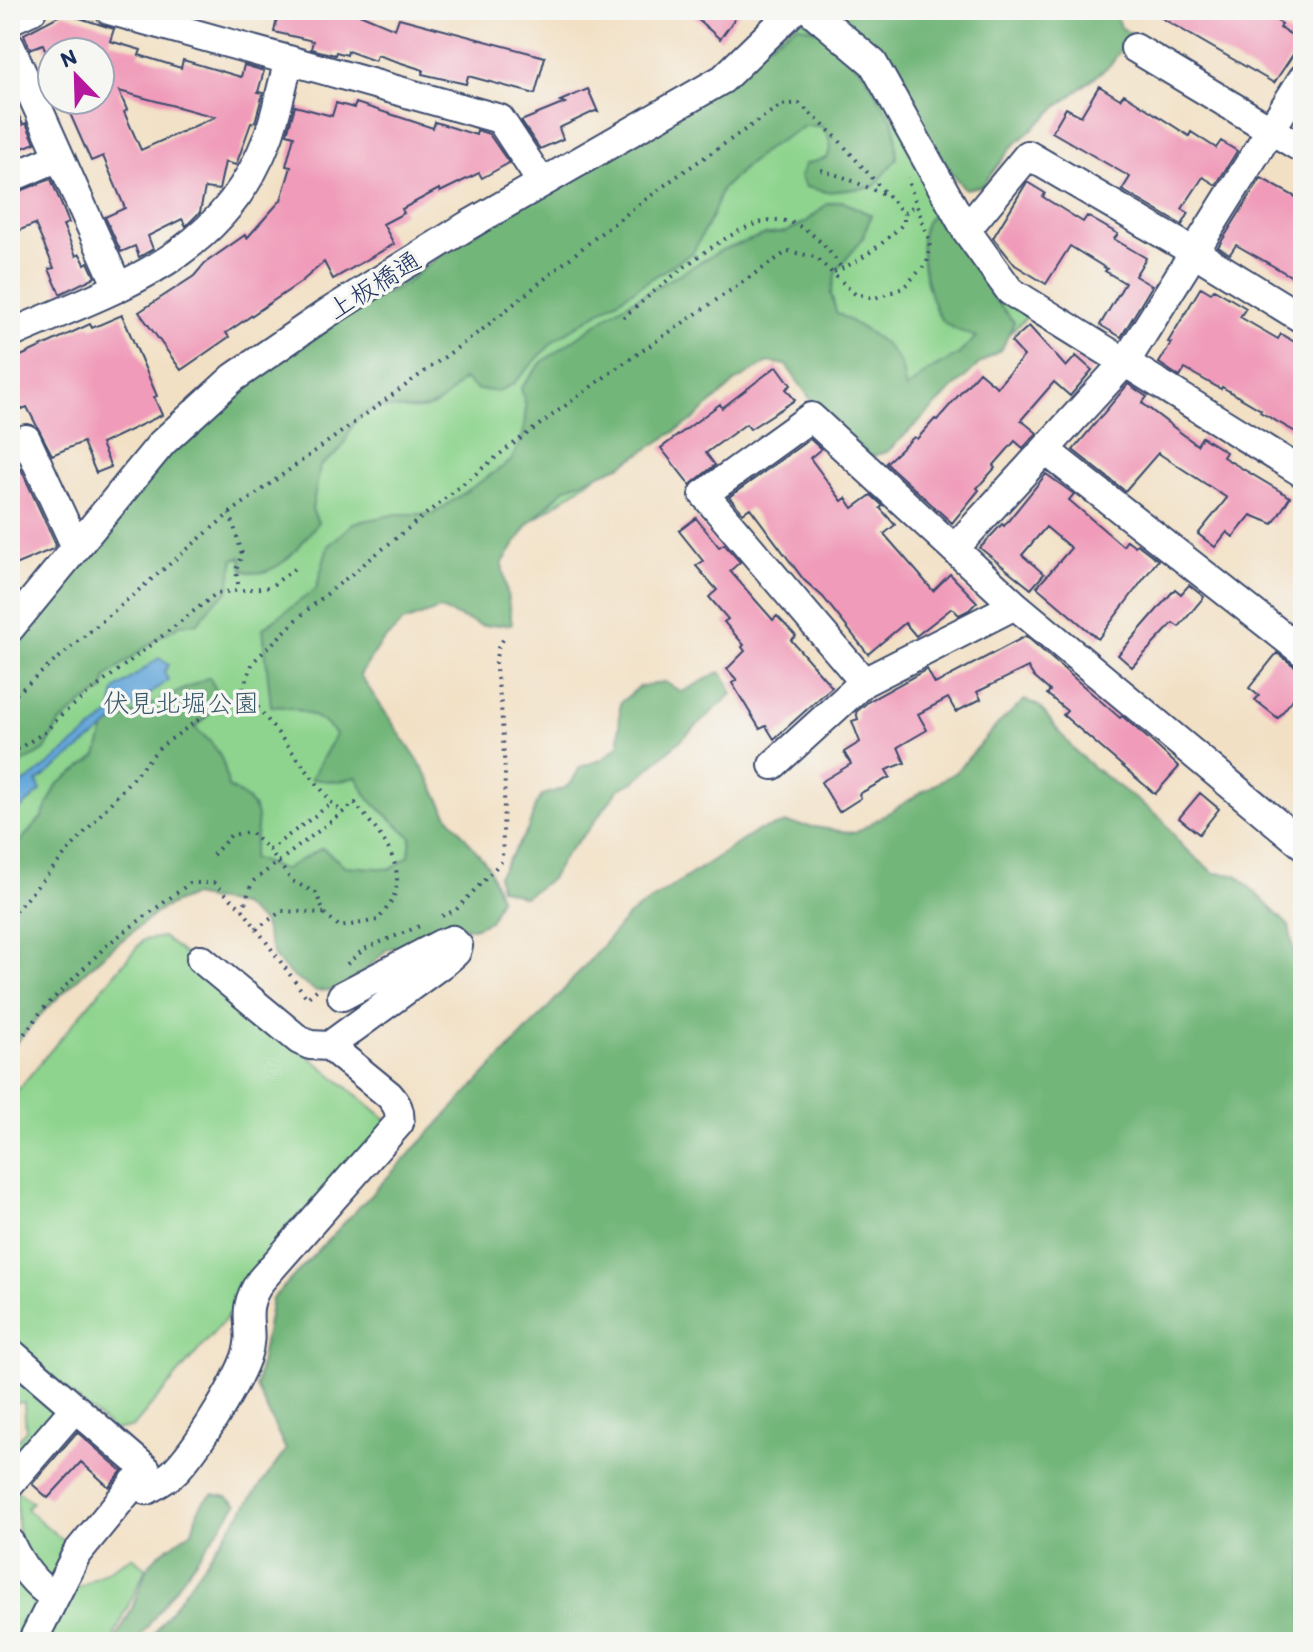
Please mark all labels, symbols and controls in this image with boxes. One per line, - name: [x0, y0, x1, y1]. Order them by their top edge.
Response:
- north arrow: [36, 36, 116, 116]
- text: N: [56, 43, 80, 73]
- street label: 上板橋通: [321, 244, 427, 326]
- park label: 伏見北堀公園: [103, 687, 259, 719]

